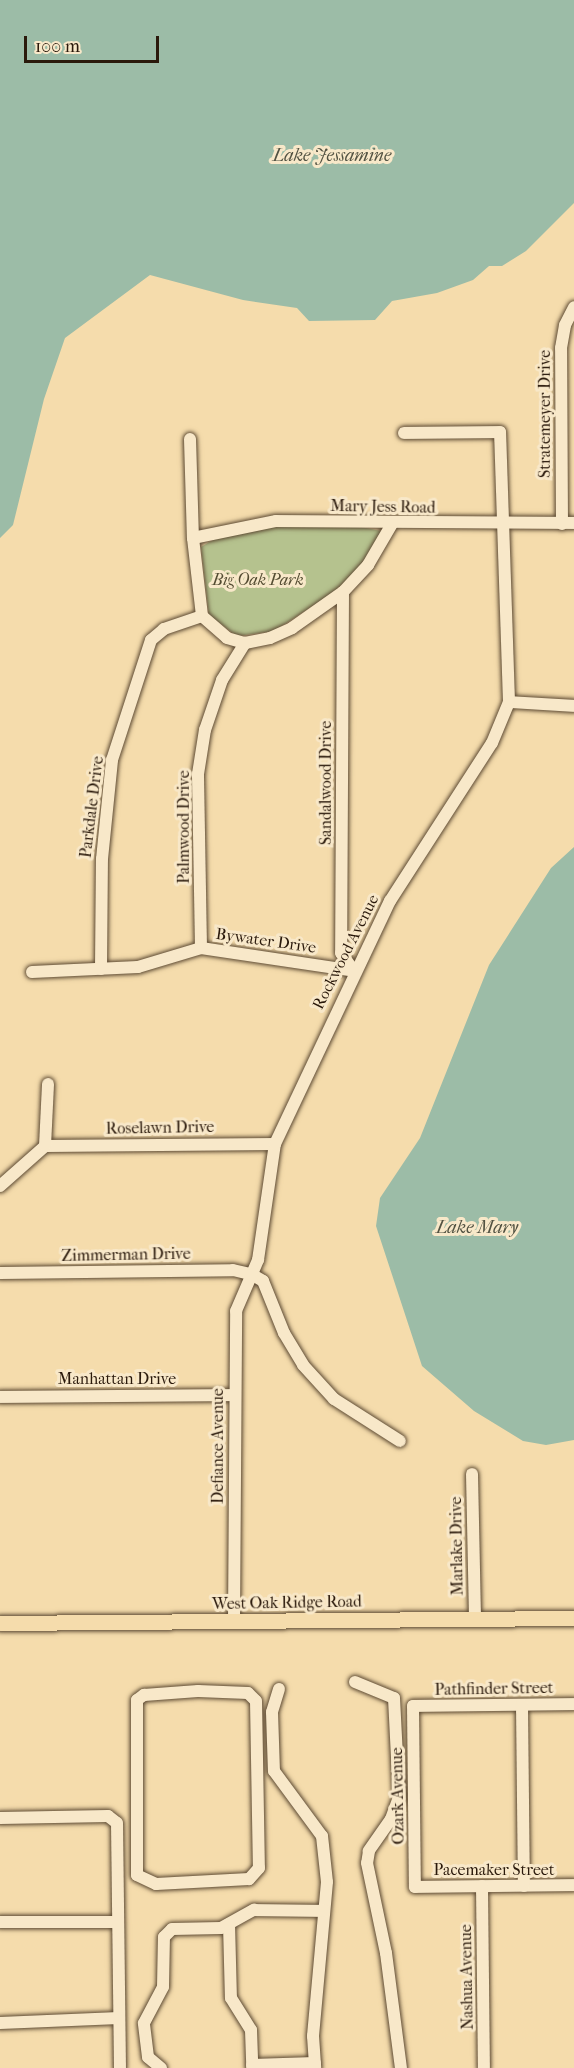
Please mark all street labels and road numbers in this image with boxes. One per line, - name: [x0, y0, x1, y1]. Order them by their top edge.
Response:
- street label: Stratemeyer Drive: [535, 350, 555, 478]
- street label: Mary Jess Road: [330, 496, 436, 518]
- street label: Sandalwood Drive: [316, 721, 336, 845]
- street label: Parkdale Drive: [76, 755, 108, 859]
- street label: Palmwood Drive: [174, 770, 194, 884]
- street label: Rockwood Avenue: [309, 891, 383, 1013]
- street label: Bywater Drive: [215, 924, 317, 958]
- street label: Roselawn Drive: [106, 1117, 214, 1139]
- street label: Zimmerman Drive: [61, 1244, 191, 1266]
- street label: Manhattan Drive: [58, 1369, 176, 1389]
- street label: Defiance Avenue: [208, 1388, 228, 1504]
- street label: Marlake Drive: [447, 1496, 467, 1596]
- street label: West Oak Ridge Road: [212, 1592, 362, 1614]
- street label: Pathfinder Street: [434, 1678, 554, 1700]
- street label: Ozark Avenue: [388, 1747, 408, 1845]
- street label: Pacemaker Street: [434, 1860, 554, 1880]
- street label: Nashua Avenue: [456, 1924, 478, 2030]

